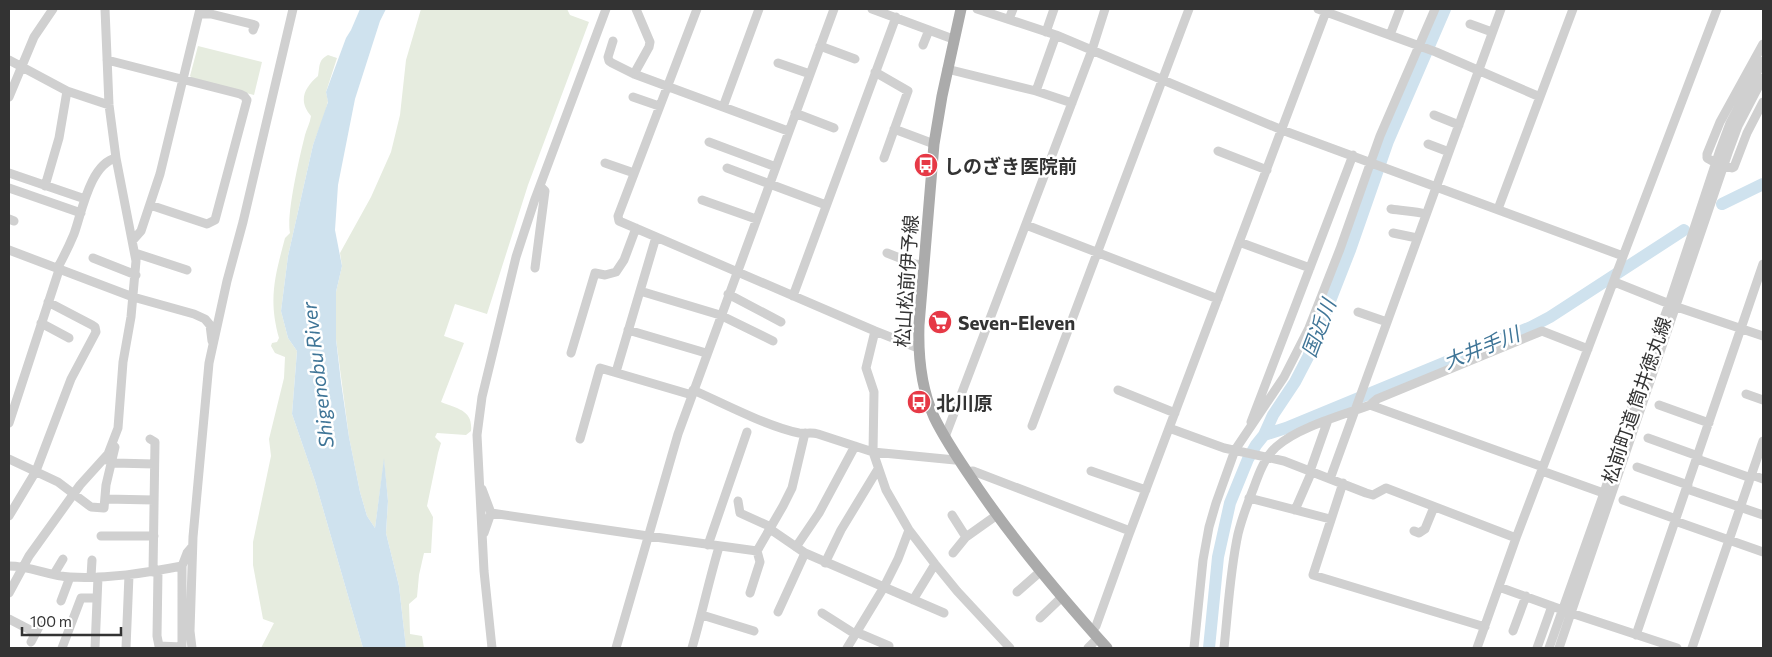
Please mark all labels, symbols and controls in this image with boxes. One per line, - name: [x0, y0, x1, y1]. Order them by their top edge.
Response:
- bus stop icon: しのざき医院前: [913, 152, 939, 178]
- place label: しのざき医院前: [944, 154, 1077, 177]
- street label: 松山松前伊予線: [890, 214, 922, 348]
- water label: 国近川: [1296, 294, 1341, 360]
- water label: Shigenobu River: [296, 300, 338, 449]
- supermarket icon: Seven-Eleven: [927, 309, 953, 335]
- place label: Seven-Eleven: [958, 311, 1075, 334]
- street label: 松前町道 筒井徳丸線: [1597, 314, 1675, 486]
- water label: 大井手川: [1439, 320, 1524, 373]
- bus stop icon: 北川原: [906, 389, 932, 415]
- place label: 北川原: [936, 391, 993, 414]
- scale bar: [22, 604, 121, 636]
- text: 100 m: [30, 612, 72, 630]

